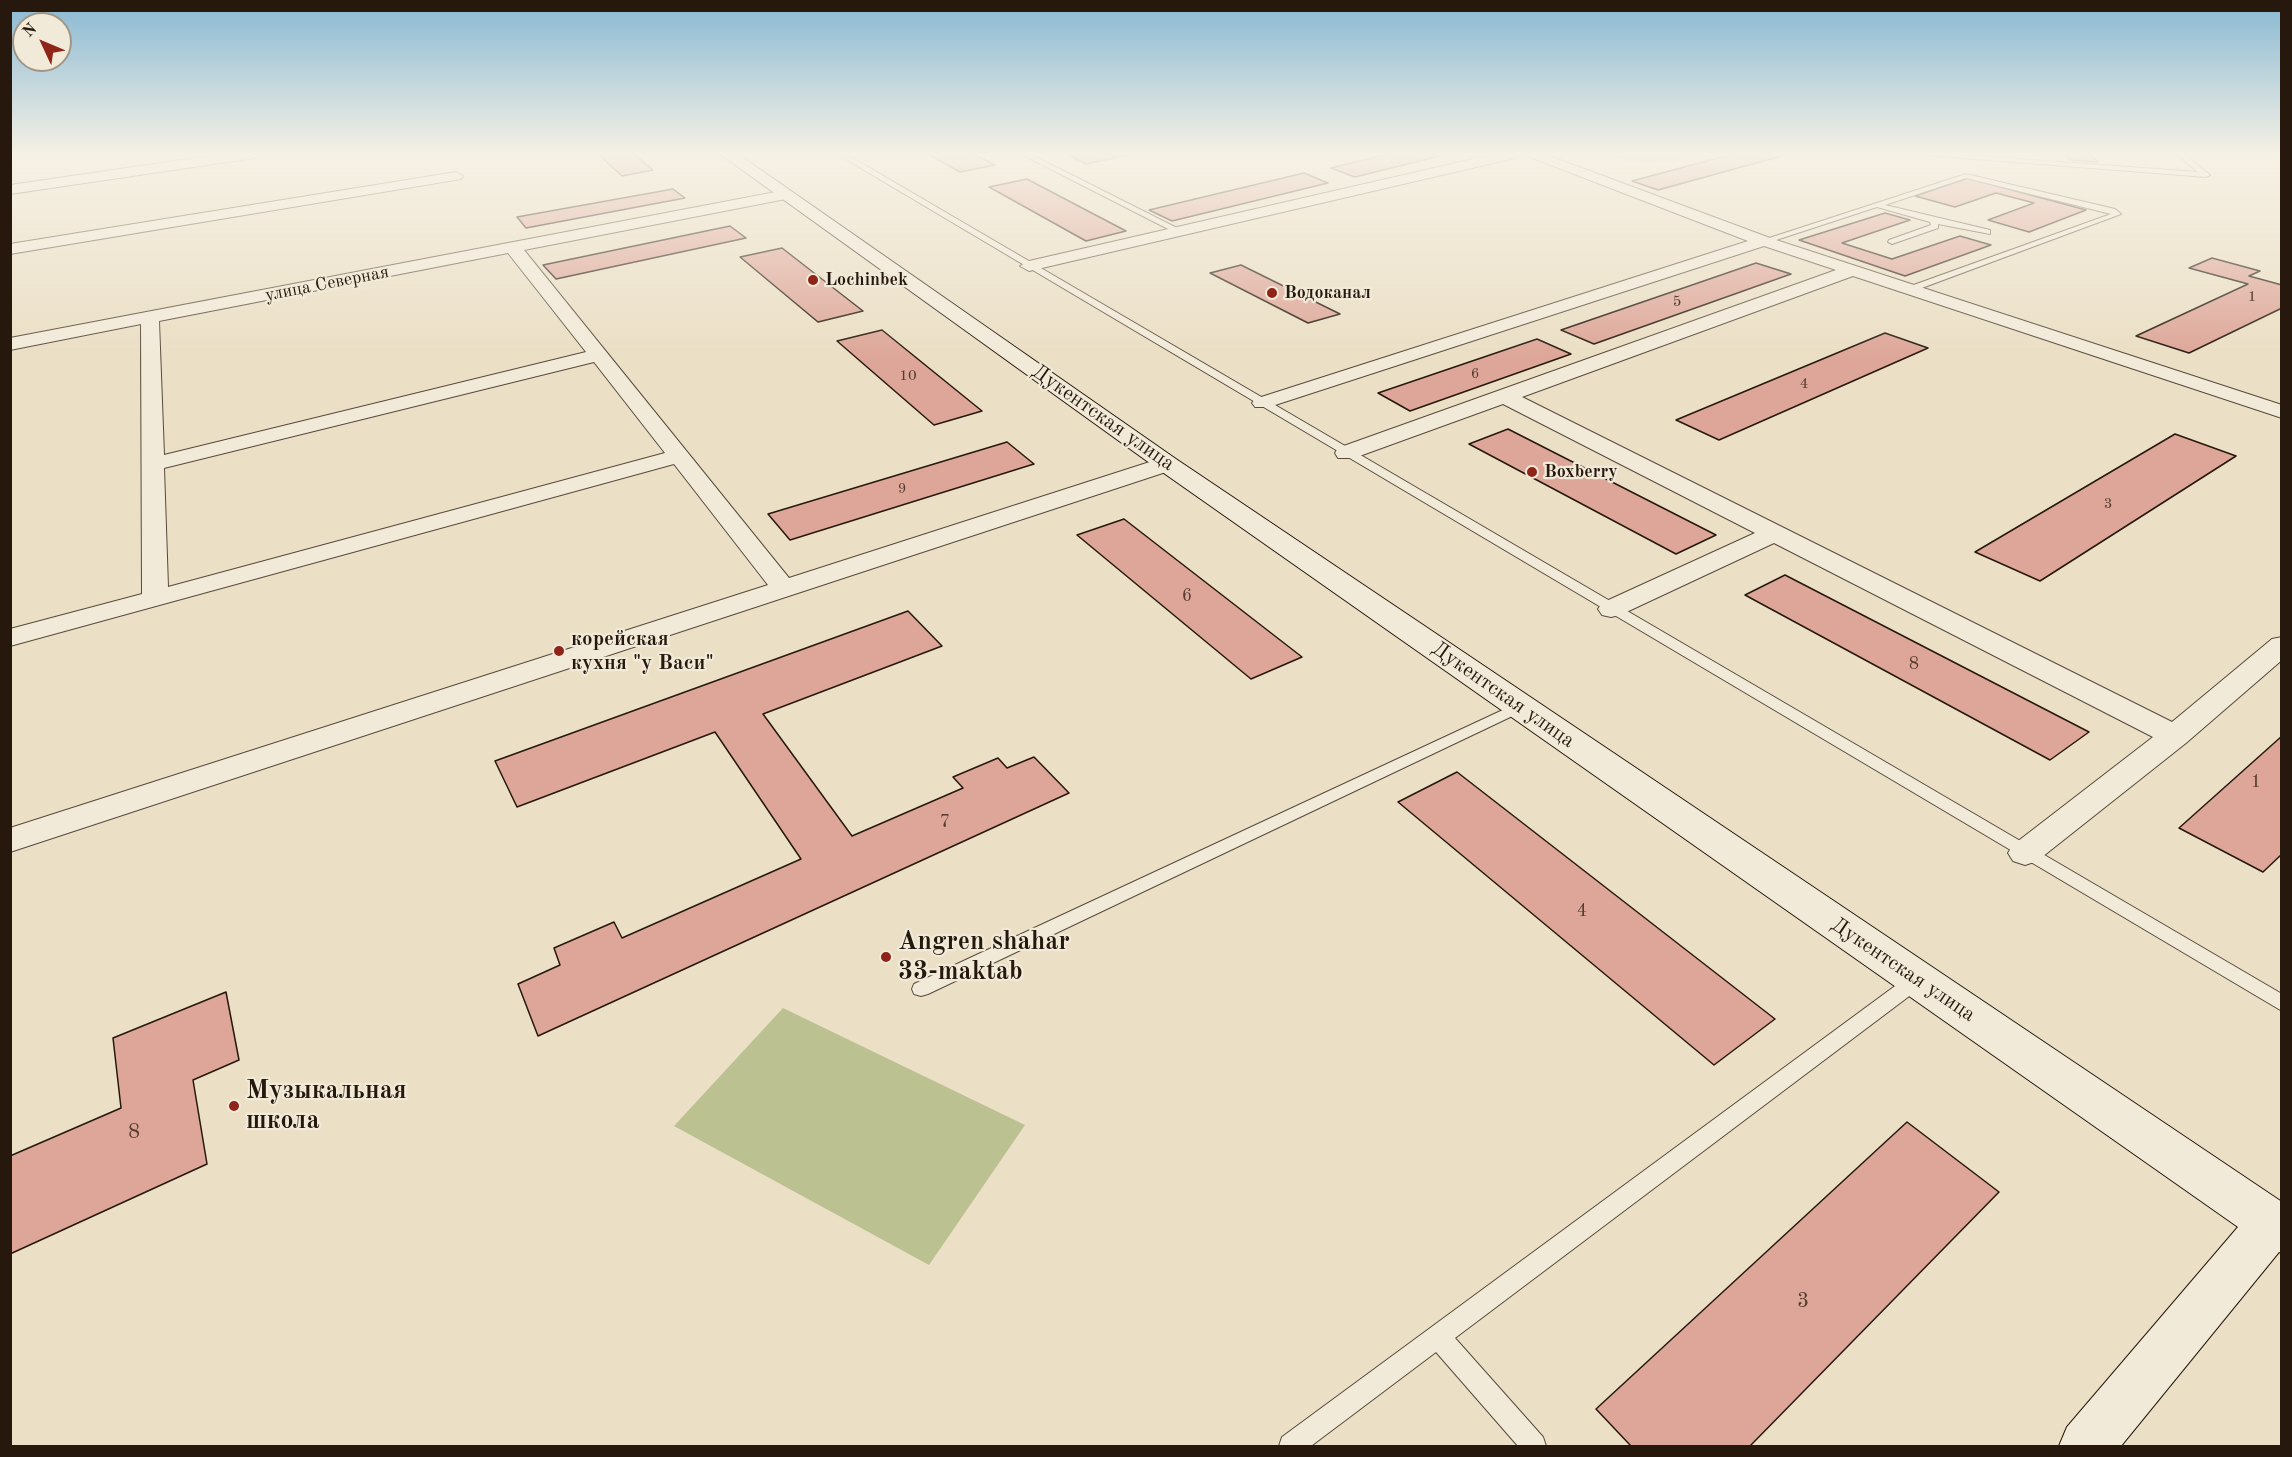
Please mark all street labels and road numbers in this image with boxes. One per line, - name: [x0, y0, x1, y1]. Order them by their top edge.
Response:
- street label: улица Северная: [263, 261, 391, 307]
- street label: Дукентская улица: [1027, 359, 1179, 477]
- street label: Дукентская улица: [1427, 636, 1579, 754]
- street label: Дукентская улица: [1826, 912, 1980, 1028]

